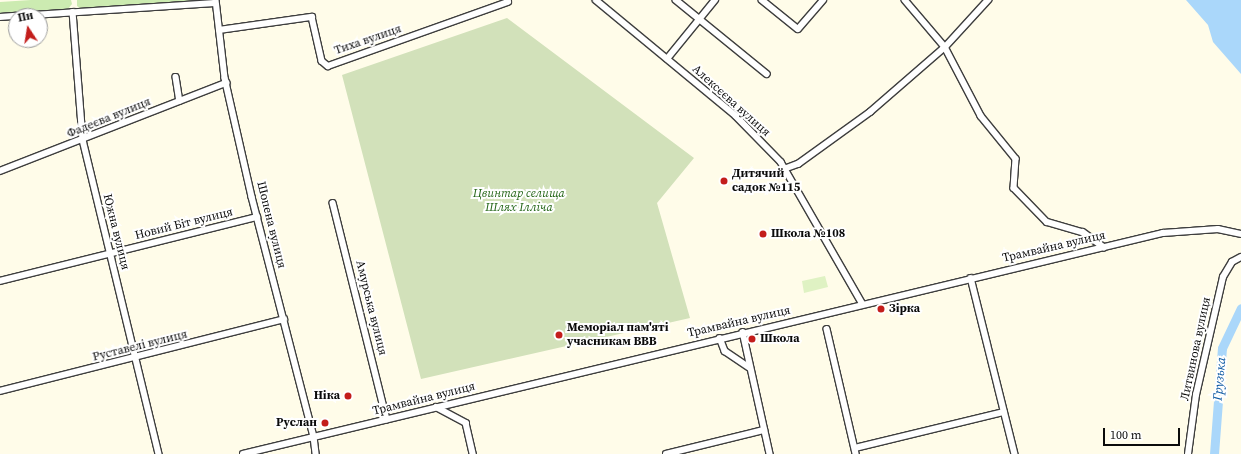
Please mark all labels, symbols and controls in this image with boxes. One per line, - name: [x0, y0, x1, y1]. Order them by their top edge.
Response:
- north arrow: [8, 8, 48, 48]
- text: Пн: [17, 8, 35, 26]
- street label: Тиха вулиця: [333, 22, 403, 58]
- street label: Алексєєва вулиця: [689, 62, 773, 140]
- street label: Фадеєва вулиця: [65, 95, 153, 141]
- place label: Дитячий садок №115: [732, 167, 800, 195]
- marker: Дитячий садок №115: [719, 176, 729, 186]
- street label: Шопена вулиця: [253, 180, 289, 270]
- park label: Цвинтар селища Шлях Ілліча: [473, 187, 565, 215]
- street label: Южна вулиця: [100, 193, 132, 271]
- street label: Новий Біт вулиця: [133, 205, 235, 243]
- place label: Школа №108: [771, 227, 845, 241]
- street label: Трамвайна вулиця: [1001, 228, 1107, 266]
- marker: Школа №108: [758, 229, 768, 239]
- street label: Амурська вулиця: [352, 259, 390, 357]
- street label: Литвинова вулиця: [1178, 296, 1214, 402]
- place label: Зірка: [889, 302, 920, 316]
- street label: Трамвайна вулиця: [686, 303, 792, 341]
- marker: Зірка: [876, 304, 886, 314]
- place label: Меморіал пам'яті учасникам ВВВ: [567, 321, 668, 349]
- street label: Руставелі вулиця: [91, 327, 189, 365]
- marker: Меморіал пам'яті учасникам ВВВ: [554, 330, 564, 340]
- place label: Школа: [760, 332, 800, 346]
- marker: Школа: [747, 334, 757, 344]
- water label: Грузька: [1210, 357, 1230, 401]
- street label: Трамвайна вулиця: [371, 379, 477, 419]
- place label: Ніка: [314, 389, 340, 403]
- marker: Ніка: [343, 391, 353, 401]
- place label: Руслан: [276, 416, 317, 430]
- marker: Руслан: [320, 418, 330, 428]
- scale bar: [1105, 420, 1182, 446]
- text: 100 m: [1110, 427, 1142, 443]

